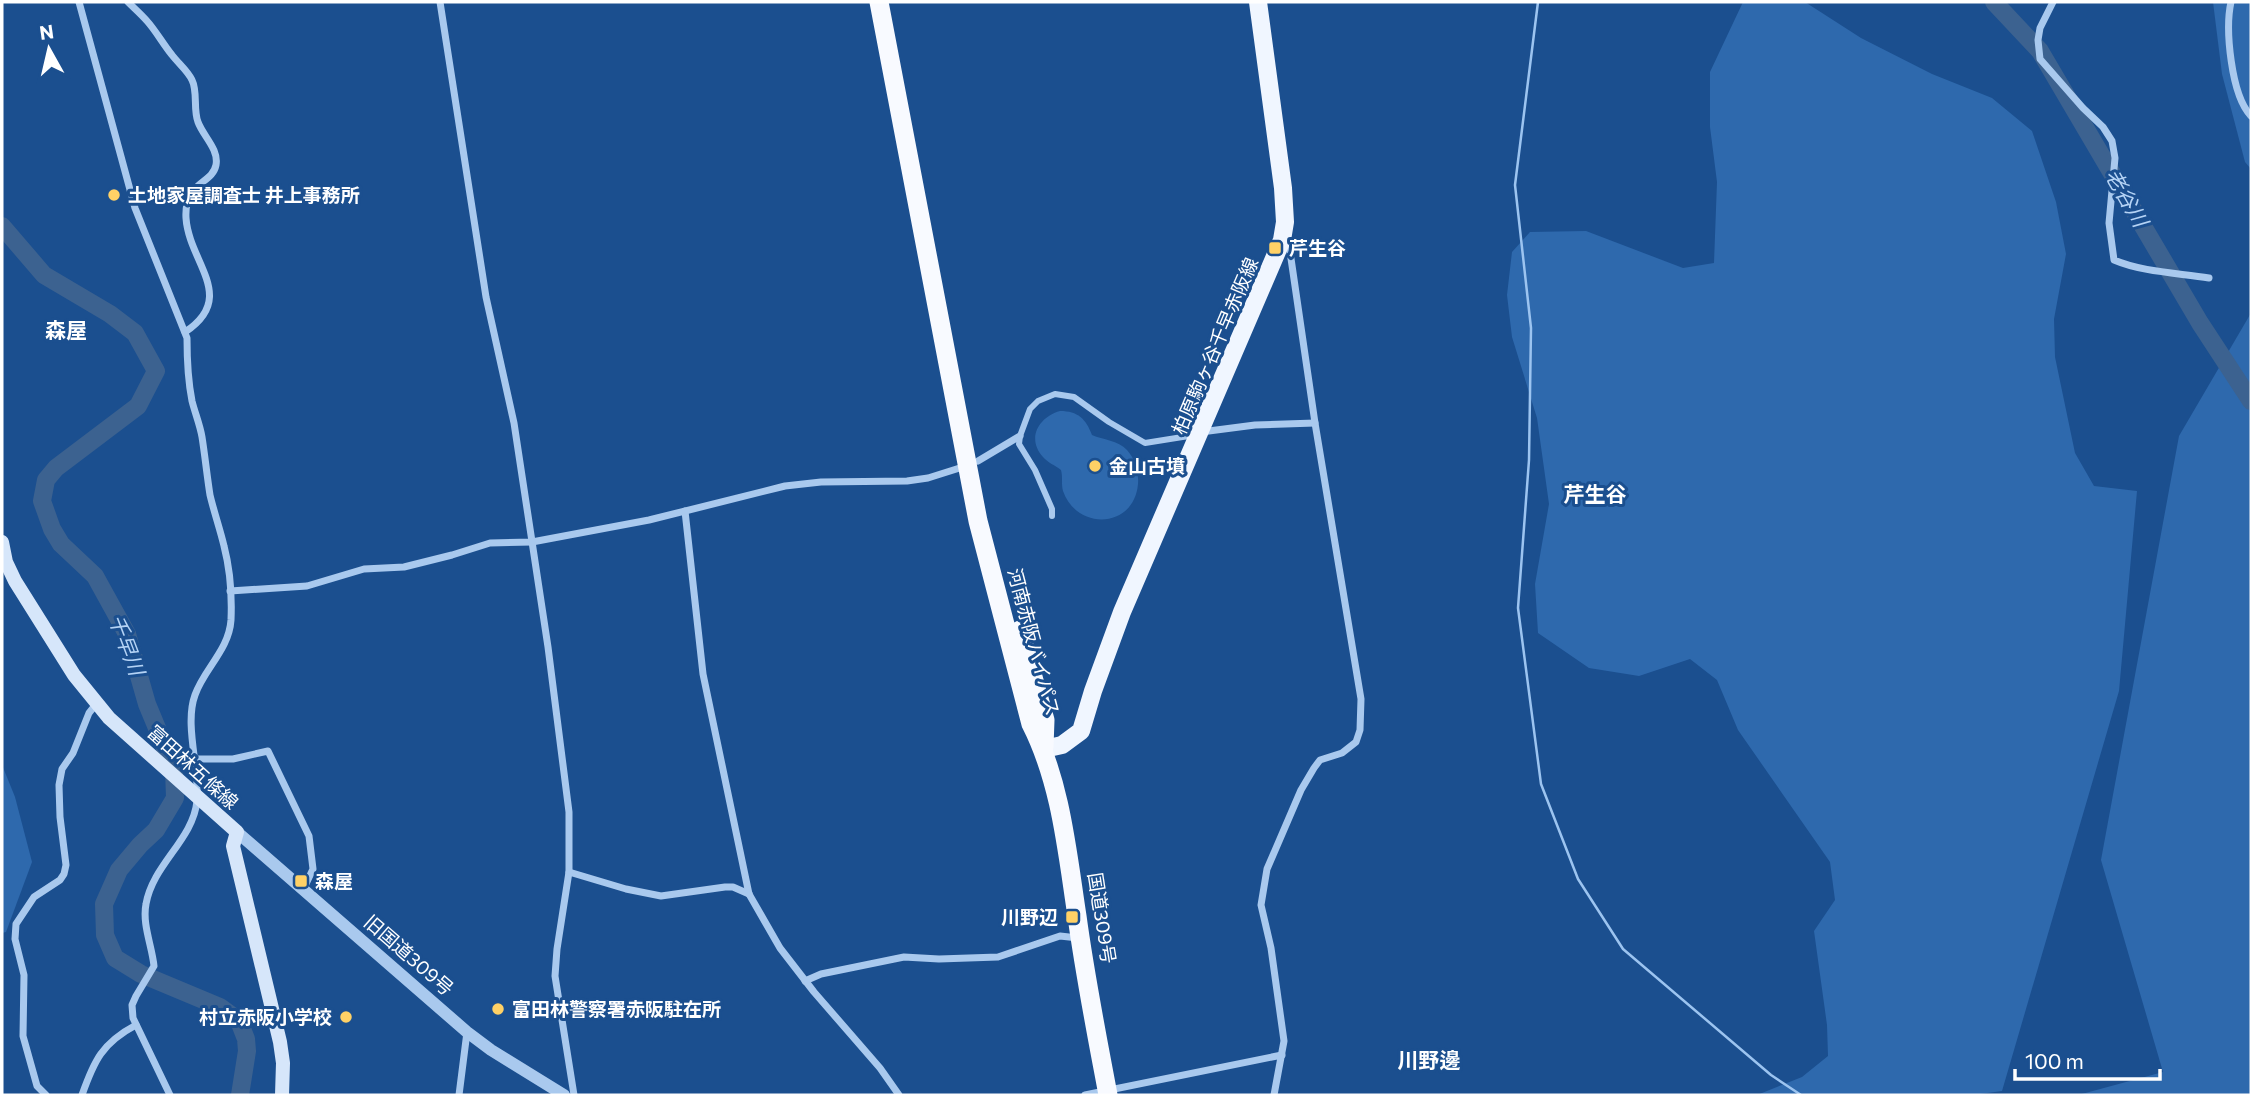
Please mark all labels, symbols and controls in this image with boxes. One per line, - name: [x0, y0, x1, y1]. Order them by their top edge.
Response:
- north arrow: [14, 14, 84, 84]
- text: N: [38, 19, 55, 44]
- water label: 老谷川: [2101, 164, 2155, 233]
- place label: 土地家屋調査士 井上事務所: [128, 183, 360, 206]
- marker: 土地家屋調査士 井上事務所: [106, 187, 122, 203]
- place label: 芹生谷: [1289, 236, 1346, 259]
- marker: 芹生谷: [1267, 240, 1283, 256]
- street label: 柏原駒ヶ谷千早赤阪線: [1167, 254, 1262, 438]
- district label: 森屋: [45, 317, 87, 342]
- place label: 金山古墳: [1109, 454, 1185, 477]
- marker: 金山古墳: [1087, 458, 1103, 474]
- district label: 芹生谷: [1564, 481, 1627, 506]
- street label: 河南赤阪バイパス: [1004, 566, 1065, 718]
- water label: 千早川: [104, 611, 151, 680]
- street label: 富田林五條線: [143, 720, 243, 813]
- place label: 森屋: [315, 869, 353, 892]
- street label: 国道309号: [1084, 871, 1121, 965]
- marker: 森屋: [293, 873, 309, 889]
- place label: 川野辺: [1001, 905, 1058, 928]
- marker: 川野辺: [1064, 909, 1080, 925]
- street label: 旧国道309号: [360, 910, 459, 1000]
- place label: 富田林警察署赤阪駐在所: [512, 997, 721, 1020]
- marker: 富田林警察署赤阪駐在所: [490, 1001, 506, 1017]
- place label: 村立赤阪小学校: [199, 1005, 332, 1028]
- marker: 村立赤阪小学校: [338, 1009, 354, 1025]
- scale bar: [2015, 1038, 2160, 1082]
- district label: 川野邊: [1398, 1047, 1461, 1072]
- text: 100 m: [2025, 1048, 2084, 1073]

